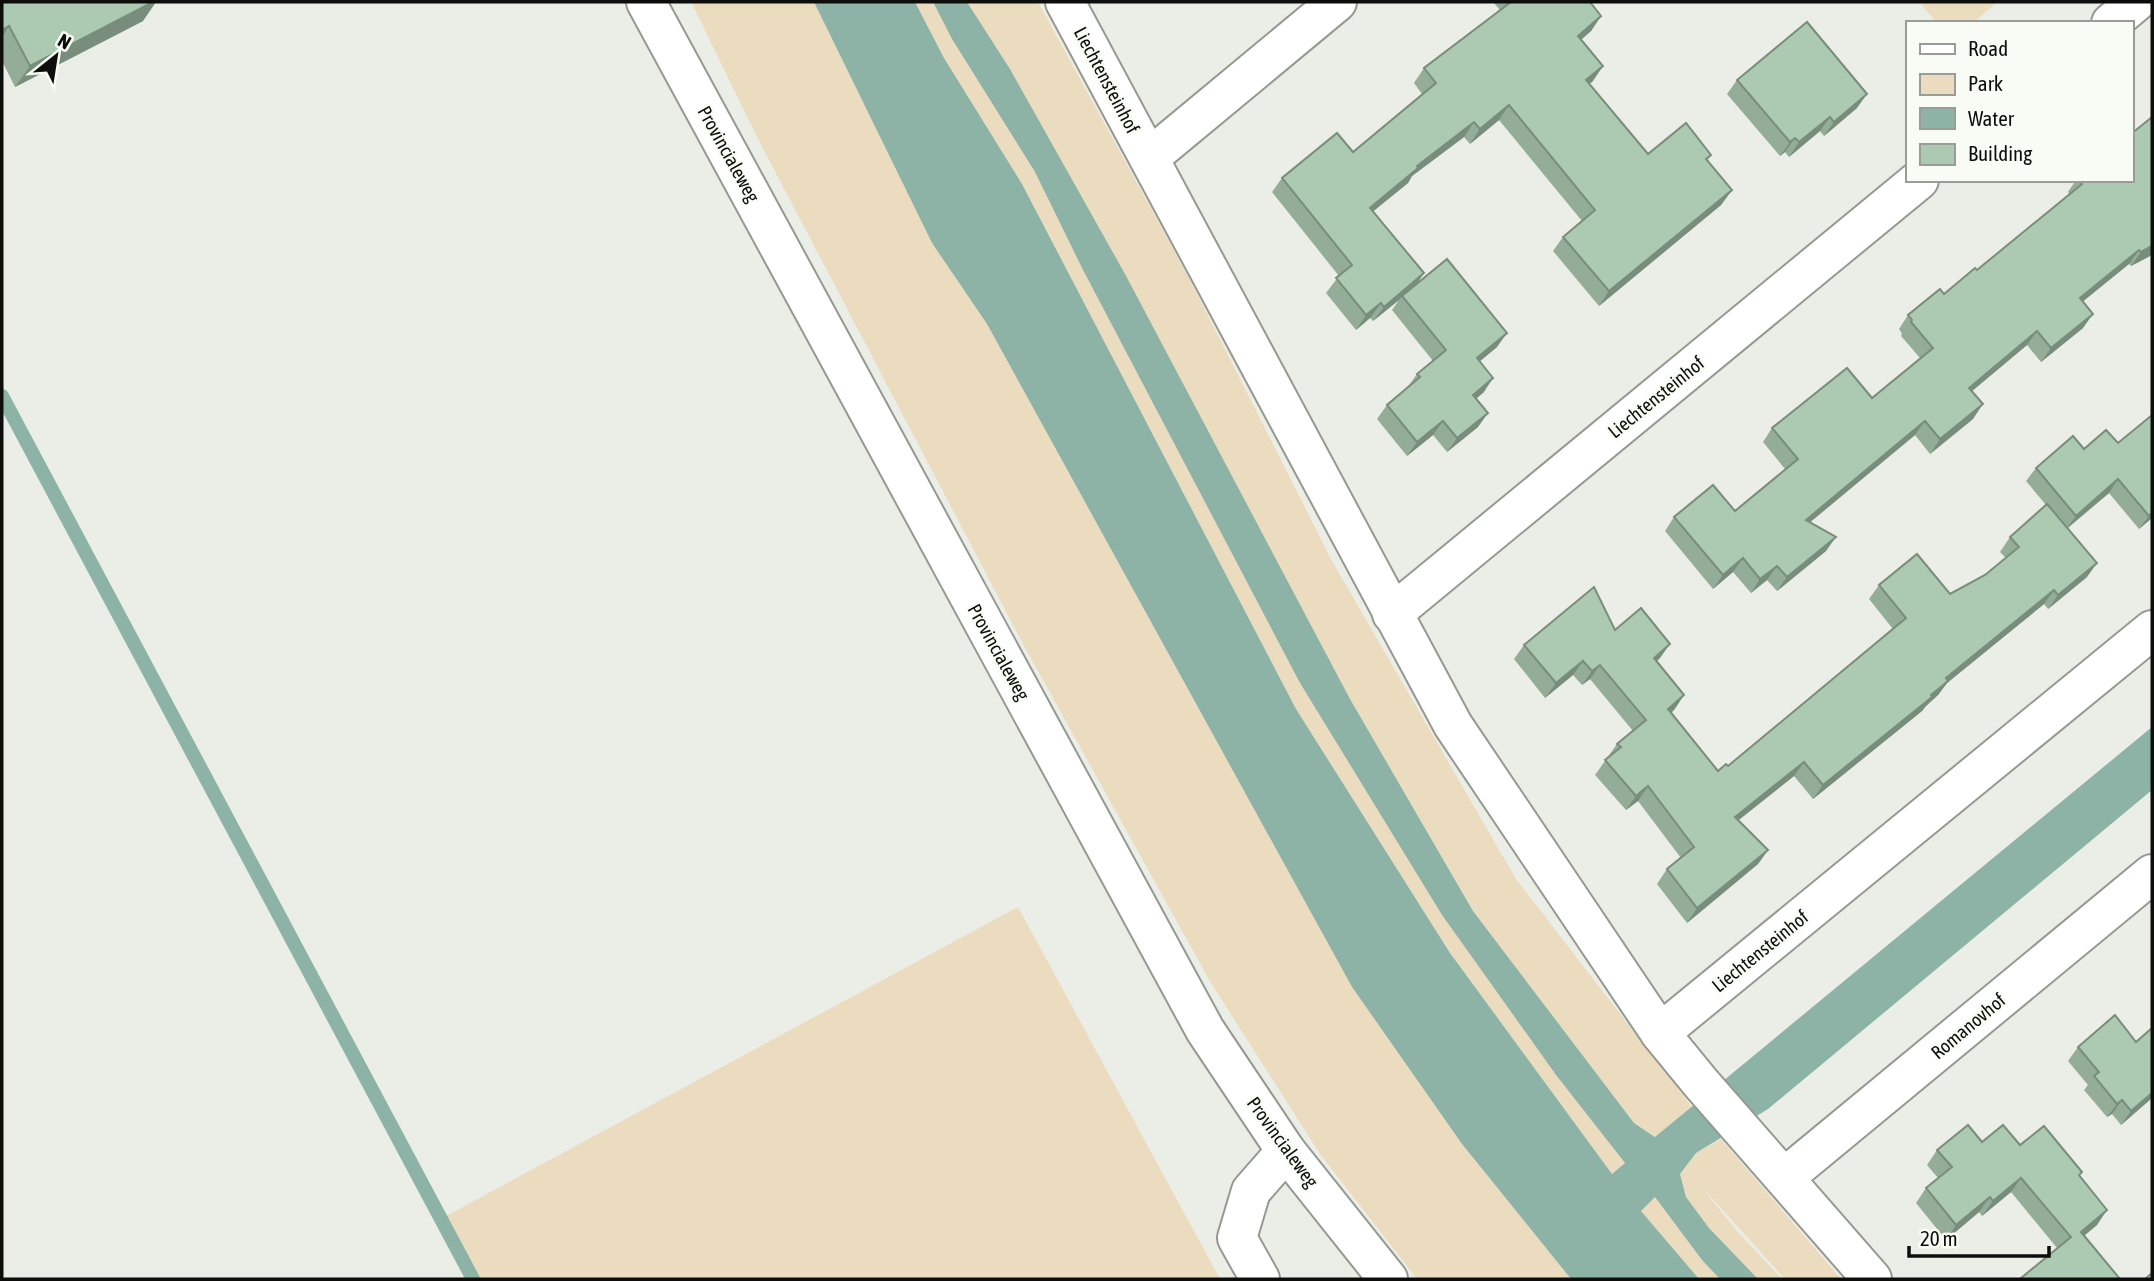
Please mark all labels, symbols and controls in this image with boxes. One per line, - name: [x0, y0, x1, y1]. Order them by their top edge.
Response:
- north arrow: [21, 21, 91, 91]
- legend: [1906, 21, 2133, 182]
- street label: Liechtensteinhof: [1070, 23, 1144, 137]
- text: N: [54, 29, 75, 54]
- text: Road: [1968, 36, 2008, 60]
- text: Park: [1968, 71, 2003, 95]
- street label: Provincialeweg: [694, 102, 765, 207]
- text: Water: [1968, 106, 2015, 130]
- text: Building: [1968, 141, 2032, 165]
- street label: Liechtensteinhof: [1604, 352, 1708, 442]
- street label: Provincialeweg: [964, 600, 1035, 705]
- street label: Liechtensteinhof: [1708, 906, 1812, 996]
- street label: Romanovhof: [1926, 989, 2010, 1063]
- street label: Provincialeweg: [1243, 1092, 1324, 1192]
- scale bar: [1909, 1214, 2049, 1258]
- text: 20 m: [1920, 1226, 1958, 1250]

